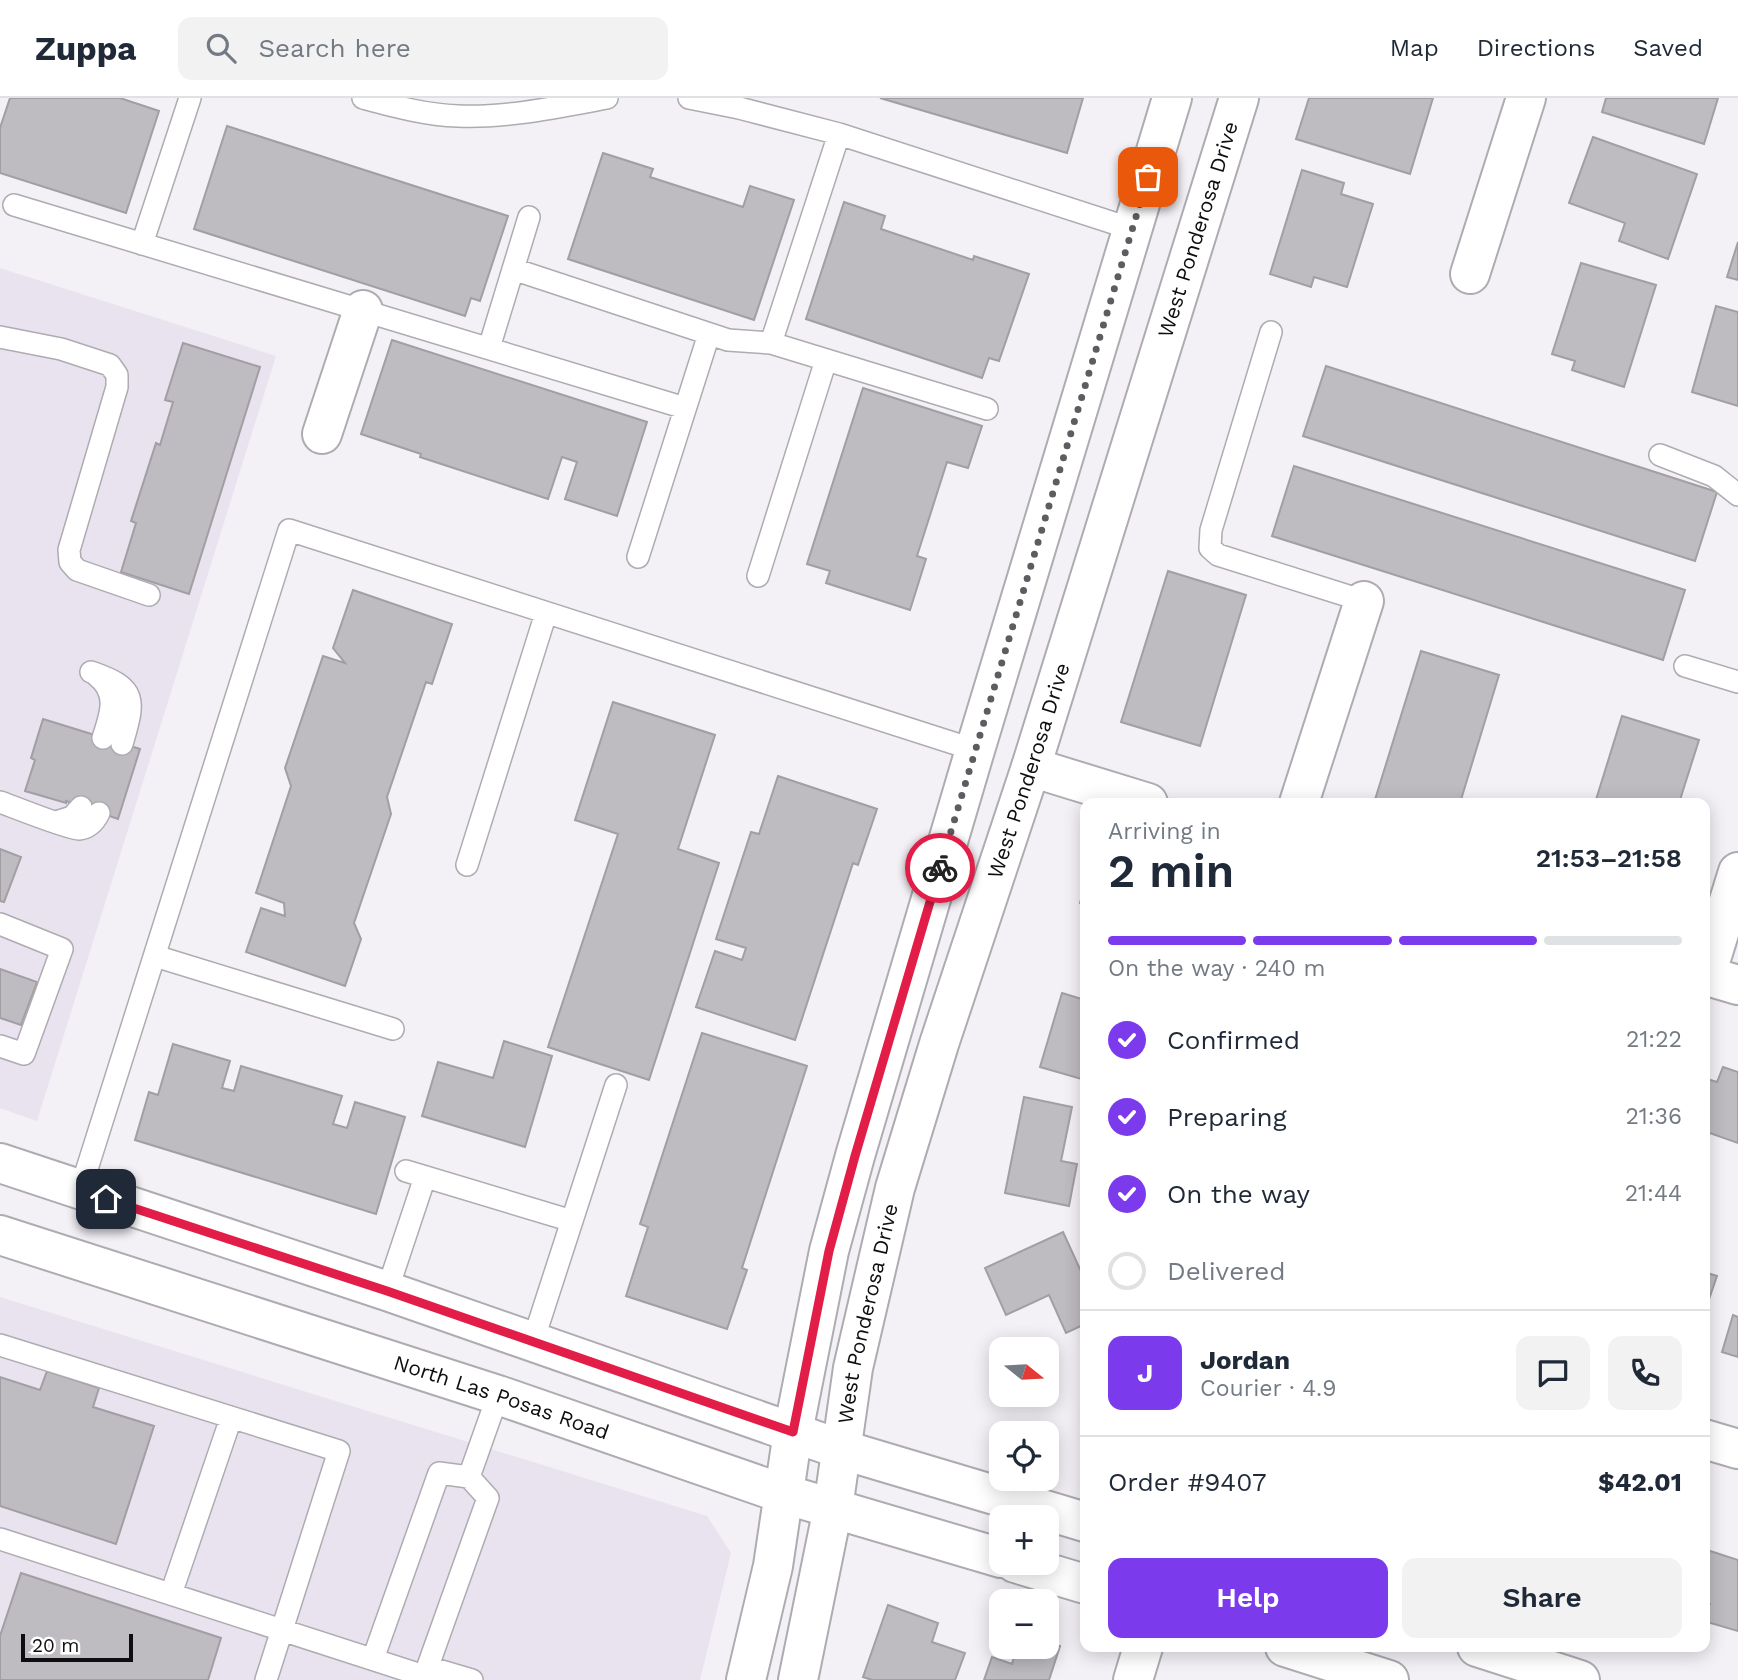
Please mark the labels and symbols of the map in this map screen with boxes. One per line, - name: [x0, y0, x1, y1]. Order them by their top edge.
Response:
- street label: West Ponderosa Drive: [1152, 118, 1243, 341]
- pin: [1118, 147, 1178, 207]
- street label: West Ponderosa Drive: [982, 660, 1075, 882]
- courier: [905, 833, 975, 903]
- pin: [76, 1169, 136, 1229]
- street label: West Ponderosa Drive: [832, 1201, 903, 1426]
- north arrow: [989, 1337, 1059, 1407]
- street label: North Las Posas Road: [391, 1349, 612, 1444]
- scale bar: [21, 1631, 133, 1663]

